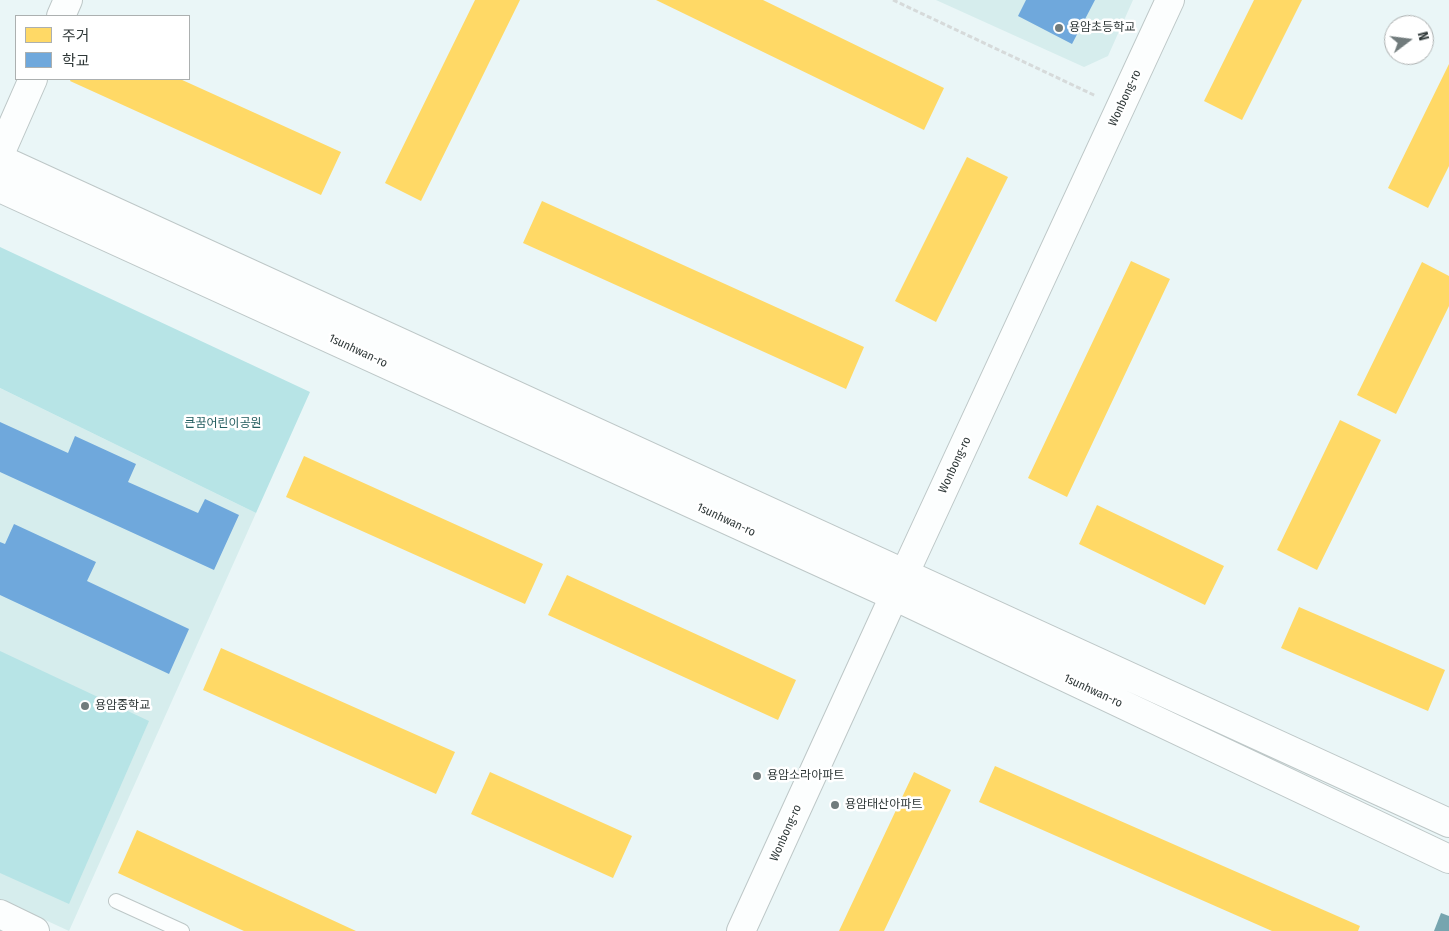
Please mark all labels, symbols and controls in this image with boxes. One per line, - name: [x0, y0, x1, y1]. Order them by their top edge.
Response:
- legend: [15, 15, 190, 80]
- north arrow: [1384, 15, 1434, 65]
- place label: 용암초등학교: [1069, 21, 1135, 35]
- marker: 용암초등학교: [1053, 22, 1065, 34]
- text: 주거: [62, 27, 90, 45]
- text: N: [1414, 30, 1432, 42]
- text: 학교: [62, 52, 90, 70]
- street label: Wonbong-ro: [1106, 67, 1144, 129]
- street label: 1sunhwan-ro: [326, 331, 390, 371]
- park label: 큰꿈어린이공원: [184, 417, 262, 431]
- street label: Wonbong-ro: [936, 434, 974, 496]
- street label: 1sunhwan-ro: [694, 500, 758, 540]
- street label: 1sunhwan-ro: [1061, 671, 1125, 711]
- place label: 용암중학교: [95, 699, 150, 713]
- marker: 용암중학교: [79, 700, 91, 712]
- place label: 용암소라아파트: [767, 769, 844, 783]
- marker: 용암소라아파트: [751, 770, 763, 782]
- place label: 용암태산아파트: [845, 798, 922, 812]
- marker: 용암태산아파트: [829, 799, 841, 811]
- street label: Wonbong-ro: [767, 802, 805, 864]

